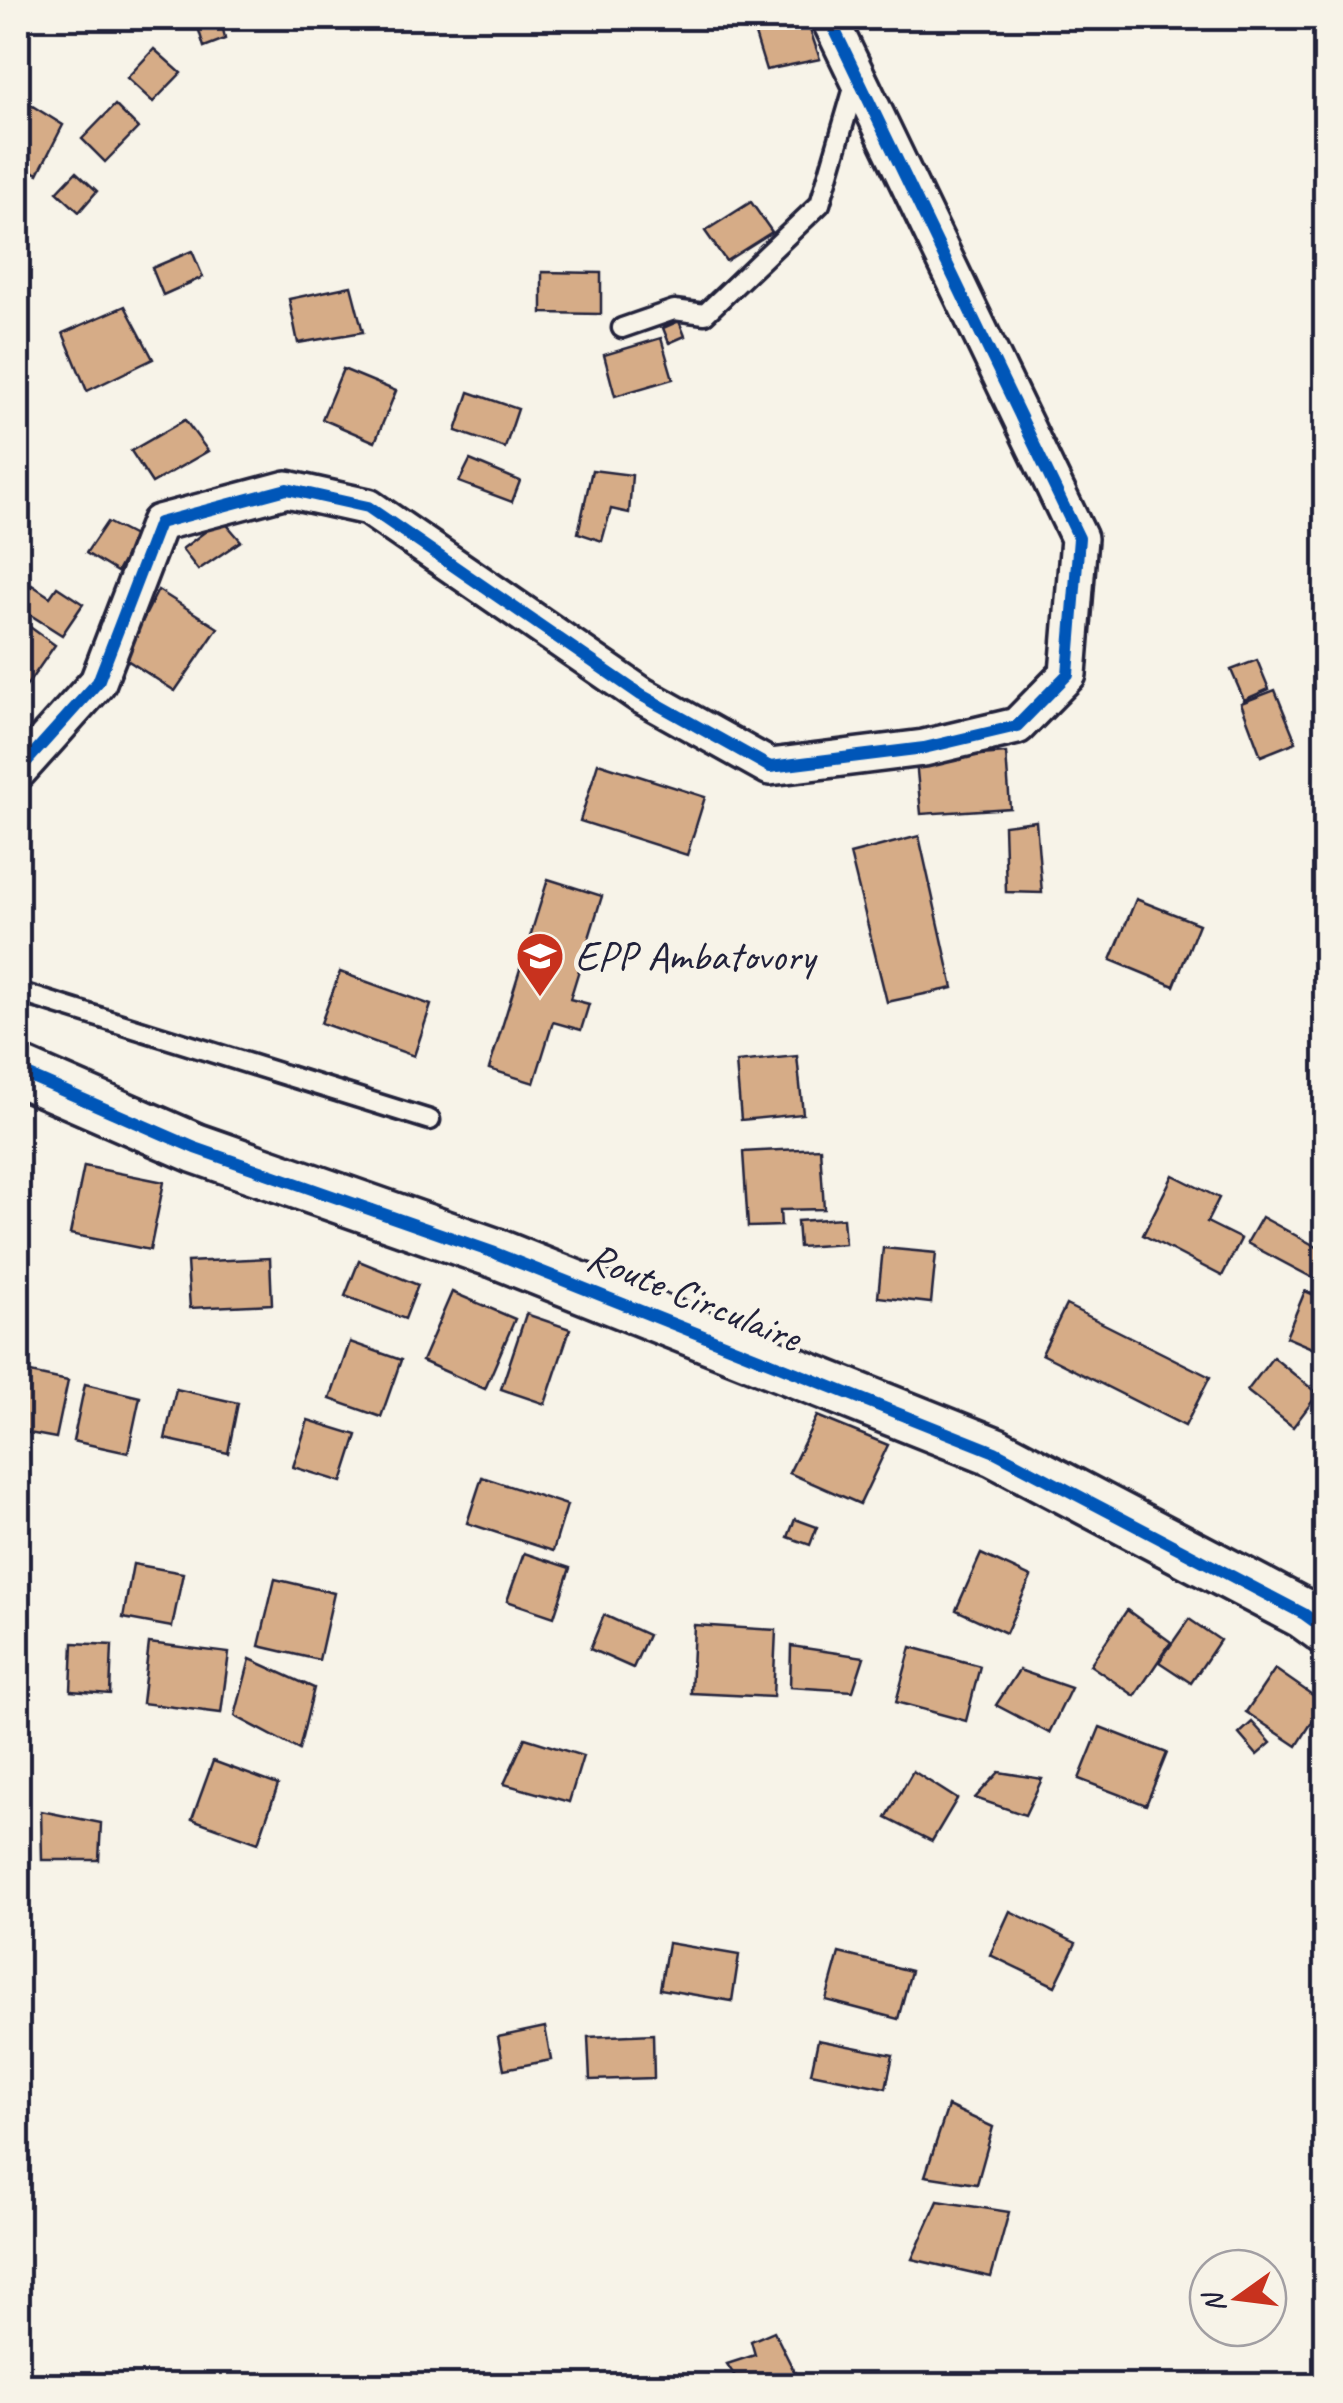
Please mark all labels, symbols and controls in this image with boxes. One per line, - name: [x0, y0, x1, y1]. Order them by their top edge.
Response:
- school or university icon: EPP Ambatovory: [514, 930, 566, 998]
- place label: EPP Ambatovory: [575, 930, 818, 983]
- street label: Route Circulaire: [579, 1230, 811, 1365]
- north arrow: [1188, 2248, 1288, 2348]
- text: N: [1194, 2287, 1233, 2317]

